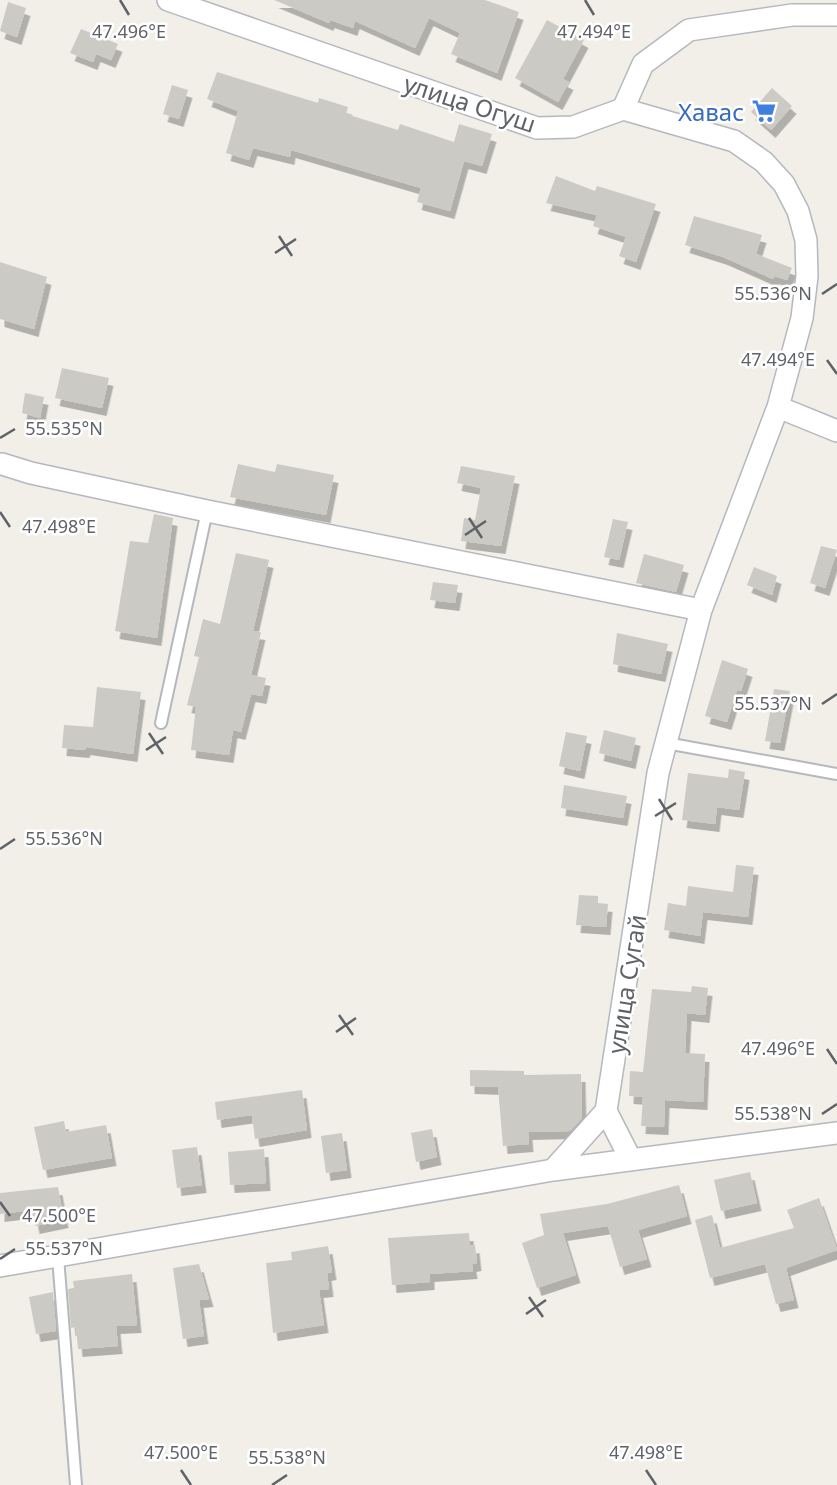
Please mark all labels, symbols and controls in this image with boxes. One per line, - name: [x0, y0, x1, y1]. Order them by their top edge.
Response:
- text: 47.496°E: [92, 19, 166, 43]
- text: 47.494°E: [557, 19, 631, 43]
- street label: улица Огуш: [400, 66, 540, 140]
- place label: Хавас: [678, 95, 744, 128]
- supermarket icon: Хавас: [750, 97, 778, 125]
- text: 55.536°N: [734, 281, 812, 305]
- text: 47.494°E: [741, 347, 815, 371]
- text: 55.535°N: [25, 416, 103, 440]
- text: 47.498°E: [22, 514, 96, 538]
- text: 55.537°N: [734, 691, 812, 715]
- text: 55.536°N: [25, 826, 103, 850]
- street label: улица Сугай: [599, 912, 653, 1056]
- text: 47.496°E: [741, 1036, 815, 1060]
- text: 55.538°N: [734, 1101, 812, 1125]
- text: 47.500°E: [22, 1203, 96, 1227]
- text: 55.537°N: [25, 1236, 103, 1260]
- text: 47.500°E: [144, 1440, 218, 1464]
- text: 47.498°E: [609, 1440, 683, 1464]
- text: 55.538°N: [248, 1445, 326, 1469]

